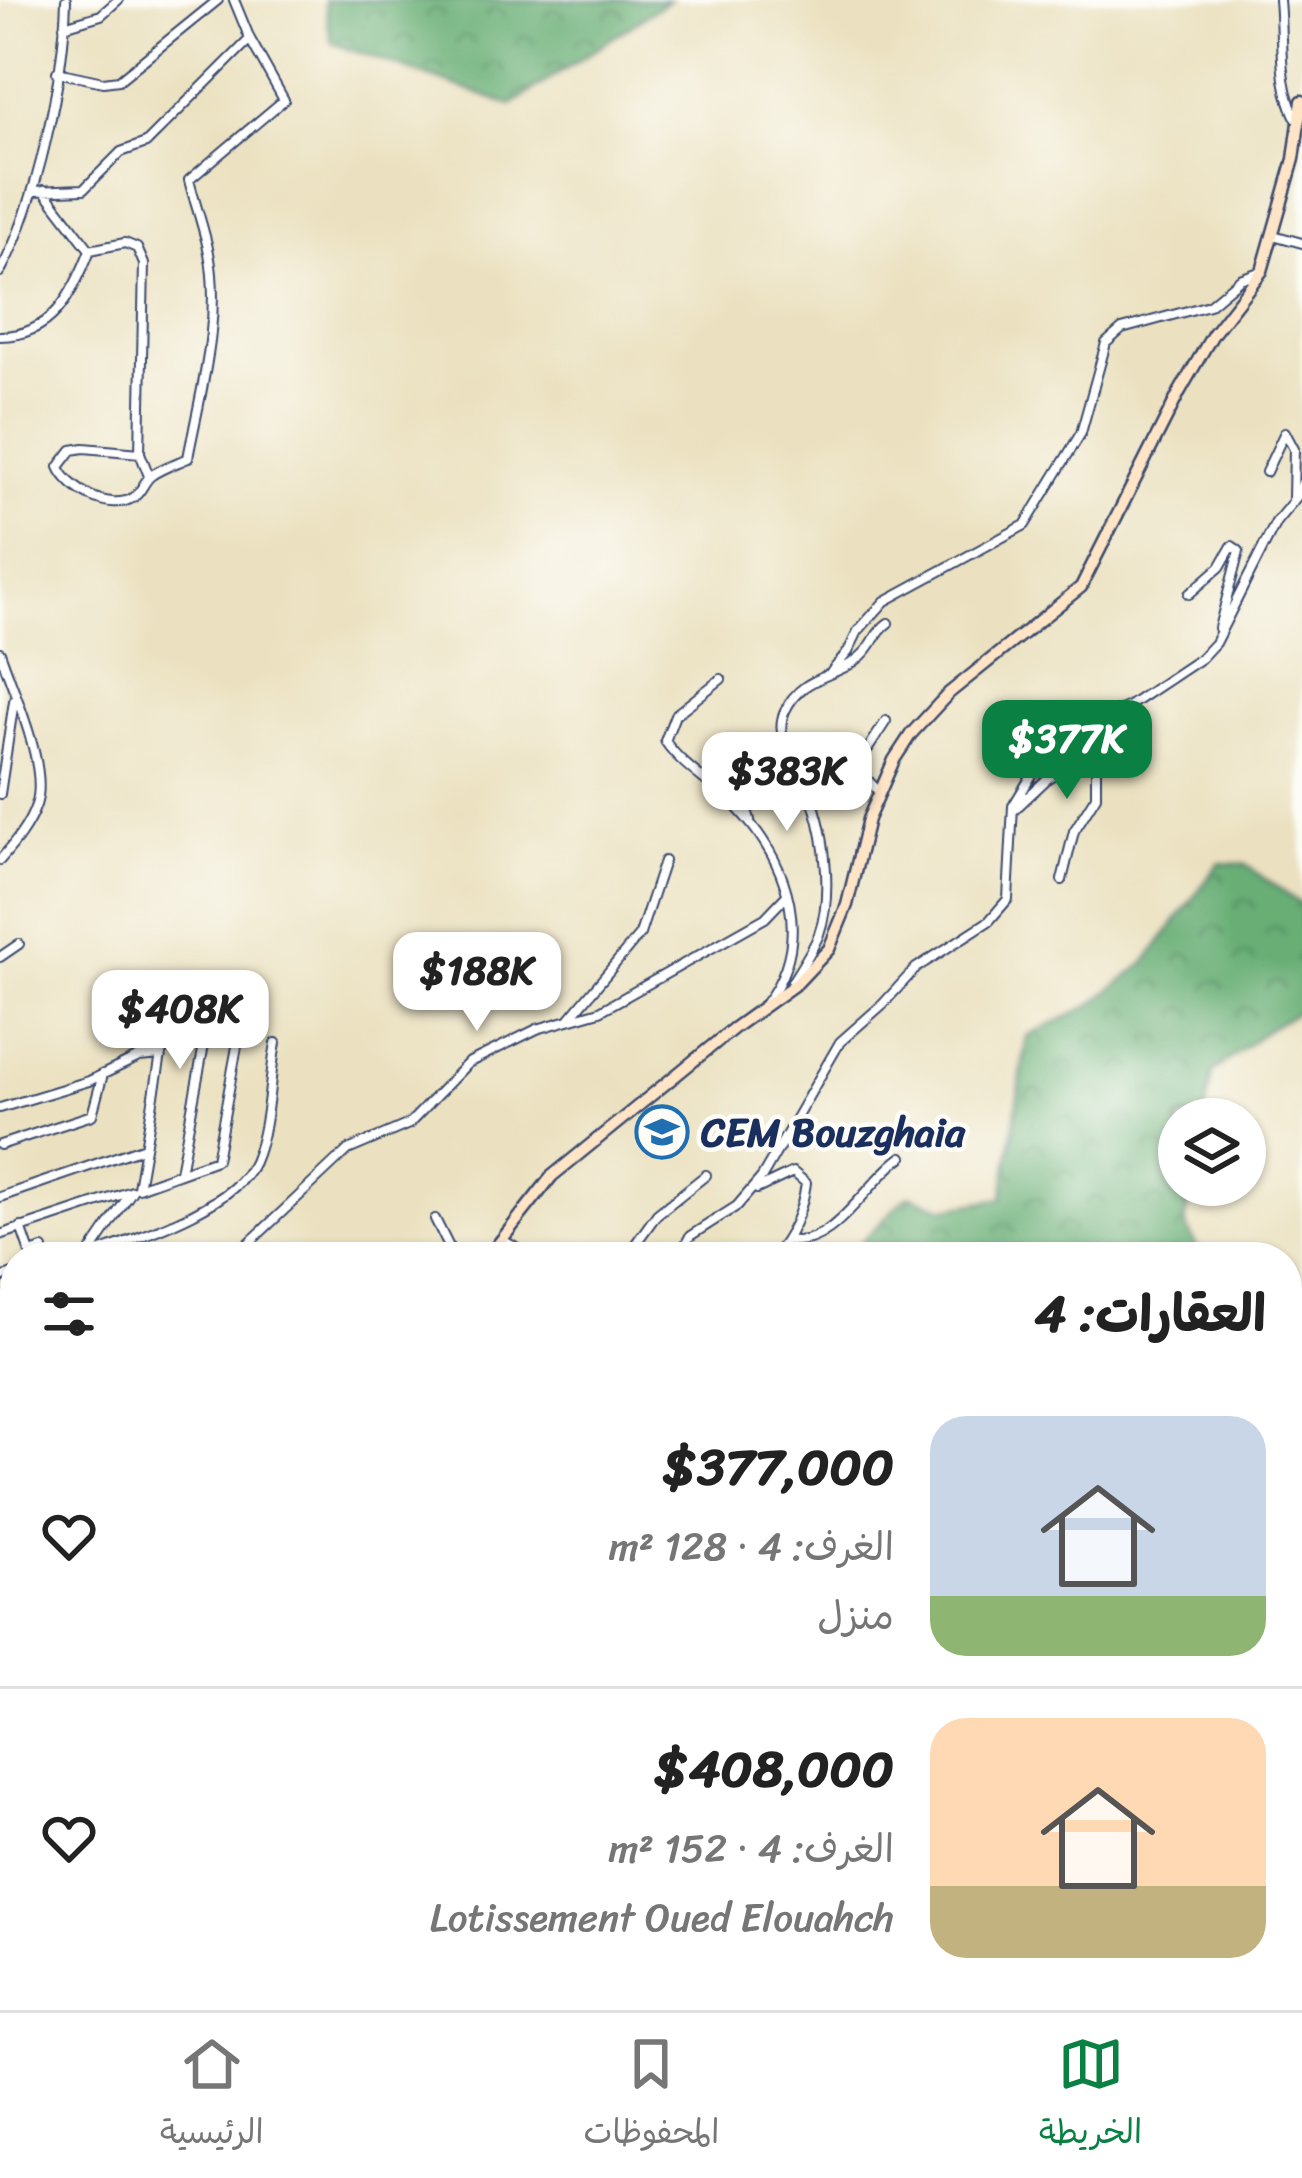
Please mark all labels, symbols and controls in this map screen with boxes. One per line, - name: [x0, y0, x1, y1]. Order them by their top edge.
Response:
- pin: $377K: [983, 700, 1151, 802]
- text: $377K: [1009, 704, 1125, 773]
- pin: $383K: [703, 732, 871, 834]
- text: $383K: [729, 736, 845, 805]
- pin: $188K: [393, 932, 561, 1034]
- text: $188K: [420, 936, 534, 1005]
- pin: $408K: [96, 970, 264, 1072]
- text: $408K: [119, 974, 241, 1043]
- place label: CEM Bouzghaia: [700, 1098, 966, 1167]
- map controls: [1158, 1098, 1266, 1206]
- button: layers: [1158, 1098, 1266, 1206]
- school or university icon: CEM Bouzghaia: [634, 1104, 690, 1160]
- text: العقارات: 4: [1035, 1269, 1266, 1359]
- icon: filters: [36, 1281, 102, 1347]
- text: $377,000: [663, 1422, 894, 1512]
- icon: home: [1026, 1464, 1170, 1608]
- icon: heart: [36, 1503, 102, 1569]
- text: الغرف: 4 · 128 m²: [609, 1512, 894, 1581]
- text: منزل: [817, 1581, 894, 1650]
- text: $408,000: [654, 1724, 894, 1814]
- icon: home: [1026, 1766, 1170, 1910]
- icon: heart: [36, 1805, 102, 1871]
- text: الغرف: 4 · 152 m²: [609, 1814, 894, 1883]
- text: Lotissement Oued Elouahch: [430, 1883, 894, 1952]
- tab: الرئيسية: [160, 2031, 264, 2161]
- tab: المحفوظات: [583, 2031, 719, 2161]
- tab: الخريطة: [1039, 2031, 1142, 2161]

